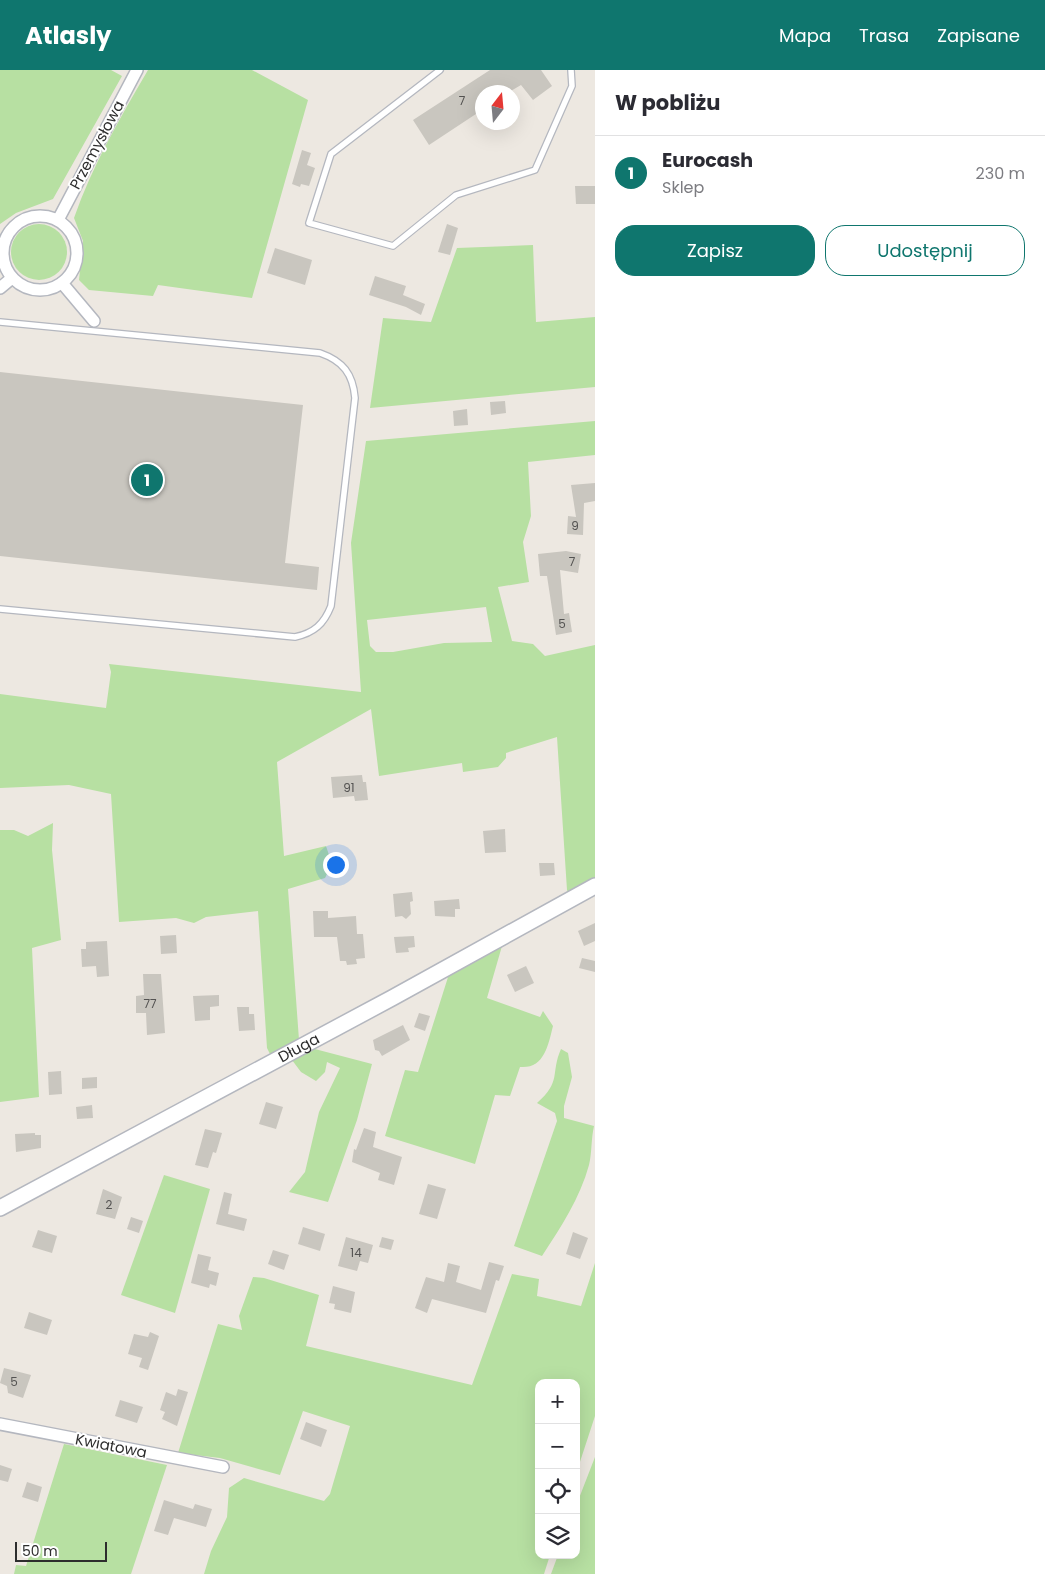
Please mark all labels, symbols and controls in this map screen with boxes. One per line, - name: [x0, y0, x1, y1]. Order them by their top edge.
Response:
- text: Atlasly: [25, 19, 111, 52]
- text: Mapa: [779, 23, 831, 48]
- text: Trasa: [859, 23, 909, 48]
- text: Zapisane: [937, 23, 1020, 48]
- north arrow: [475, 85, 520, 130]
- text: W pobliżu: [615, 88, 720, 117]
- house number: 7: [459, 92, 466, 109]
- street label: Przemysłowa: [64, 97, 129, 193]
- text: Eurocash: [662, 147, 753, 174]
- text: 1: [628, 162, 634, 185]
- text: 230 m: [976, 162, 1025, 185]
- text: Sklep: [662, 176, 704, 199]
- button: Zapisz: [615, 225, 815, 276]
- button: Udostępnij: [825, 225, 1025, 276]
- pin: 1: [131, 461, 163, 499]
- house number: 9: [571, 517, 579, 534]
- house number: 7: [569, 553, 576, 570]
- house number: 5: [558, 615, 566, 632]
- house number: 91: [343, 779, 355, 796]
- your location: [323, 852, 349, 878]
- house number: 77: [143, 995, 157, 1012]
- street label: Długa: [274, 1028, 323, 1067]
- house number: 2: [106, 1196, 113, 1213]
- house number: 14: [350, 1244, 362, 1261]
- house number: 5: [10, 1373, 18, 1390]
- map controls: [535, 1379, 580, 1559]
- button: +: [535, 1379, 580, 1424]
- button: −: [535, 1424, 580, 1469]
- street label: Kwiatowa: [73, 1428, 149, 1463]
- button: locate: [535, 1469, 580, 1514]
- button: layers: [535, 1514, 580, 1559]
- scale bar: [15, 1539, 108, 1562]
- text: 50 m: [22, 1541, 58, 1561]

